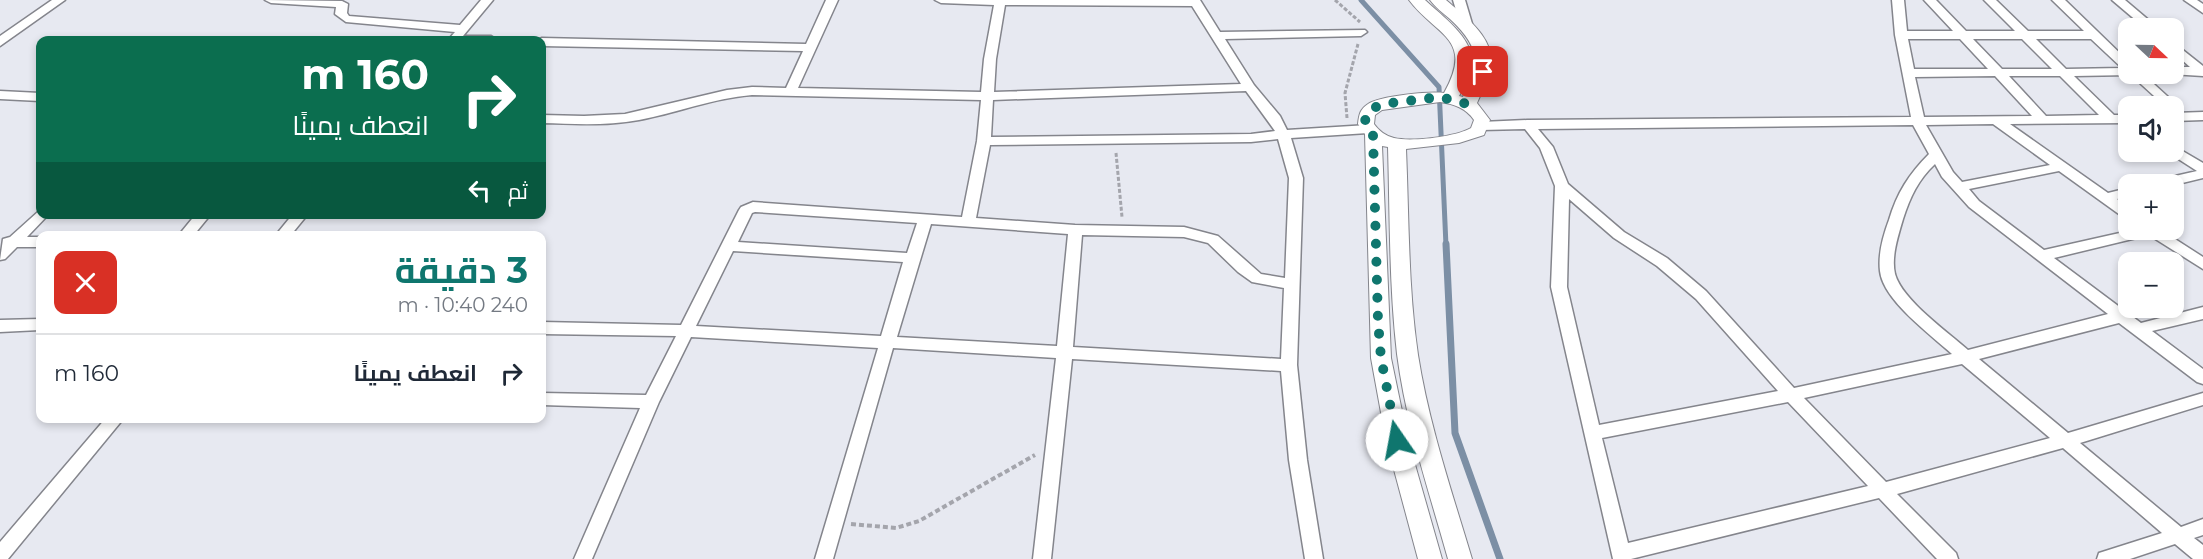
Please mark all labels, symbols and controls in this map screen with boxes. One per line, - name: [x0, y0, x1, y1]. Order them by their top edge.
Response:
- north arrow: [2118, 18, 2184, 84]
- map controls: [2118, 18, 2184, 318]
- pin: [1457, 46, 1508, 97]
- text: 160 m: [301, 48, 429, 100]
- icon: arrive: [1466, 55, 1499, 88]
- icon: right: [450, 60, 528, 138]
- button: sound: [2118, 96, 2184, 162]
- text: انعطف يمينًا: [292, 109, 429, 142]
- icon: left: [463, 174, 496, 207]
- button: +: [2118, 174, 2184, 240]
- text: ثم: [508, 178, 528, 205]
- text: 3 دقيقة: [395, 248, 528, 292]
- button: close: [54, 251, 117, 314]
- button: −: [2118, 252, 2184, 318]
- text: 240 m · 10:40: [397, 293, 528, 317]
- icon: right: [495, 357, 528, 390]
- text: 160 m: [54, 360, 119, 387]
- text: انعطف يمينًا: [353, 360, 477, 387]
- position arrow: [1365, 408, 1429, 472]

